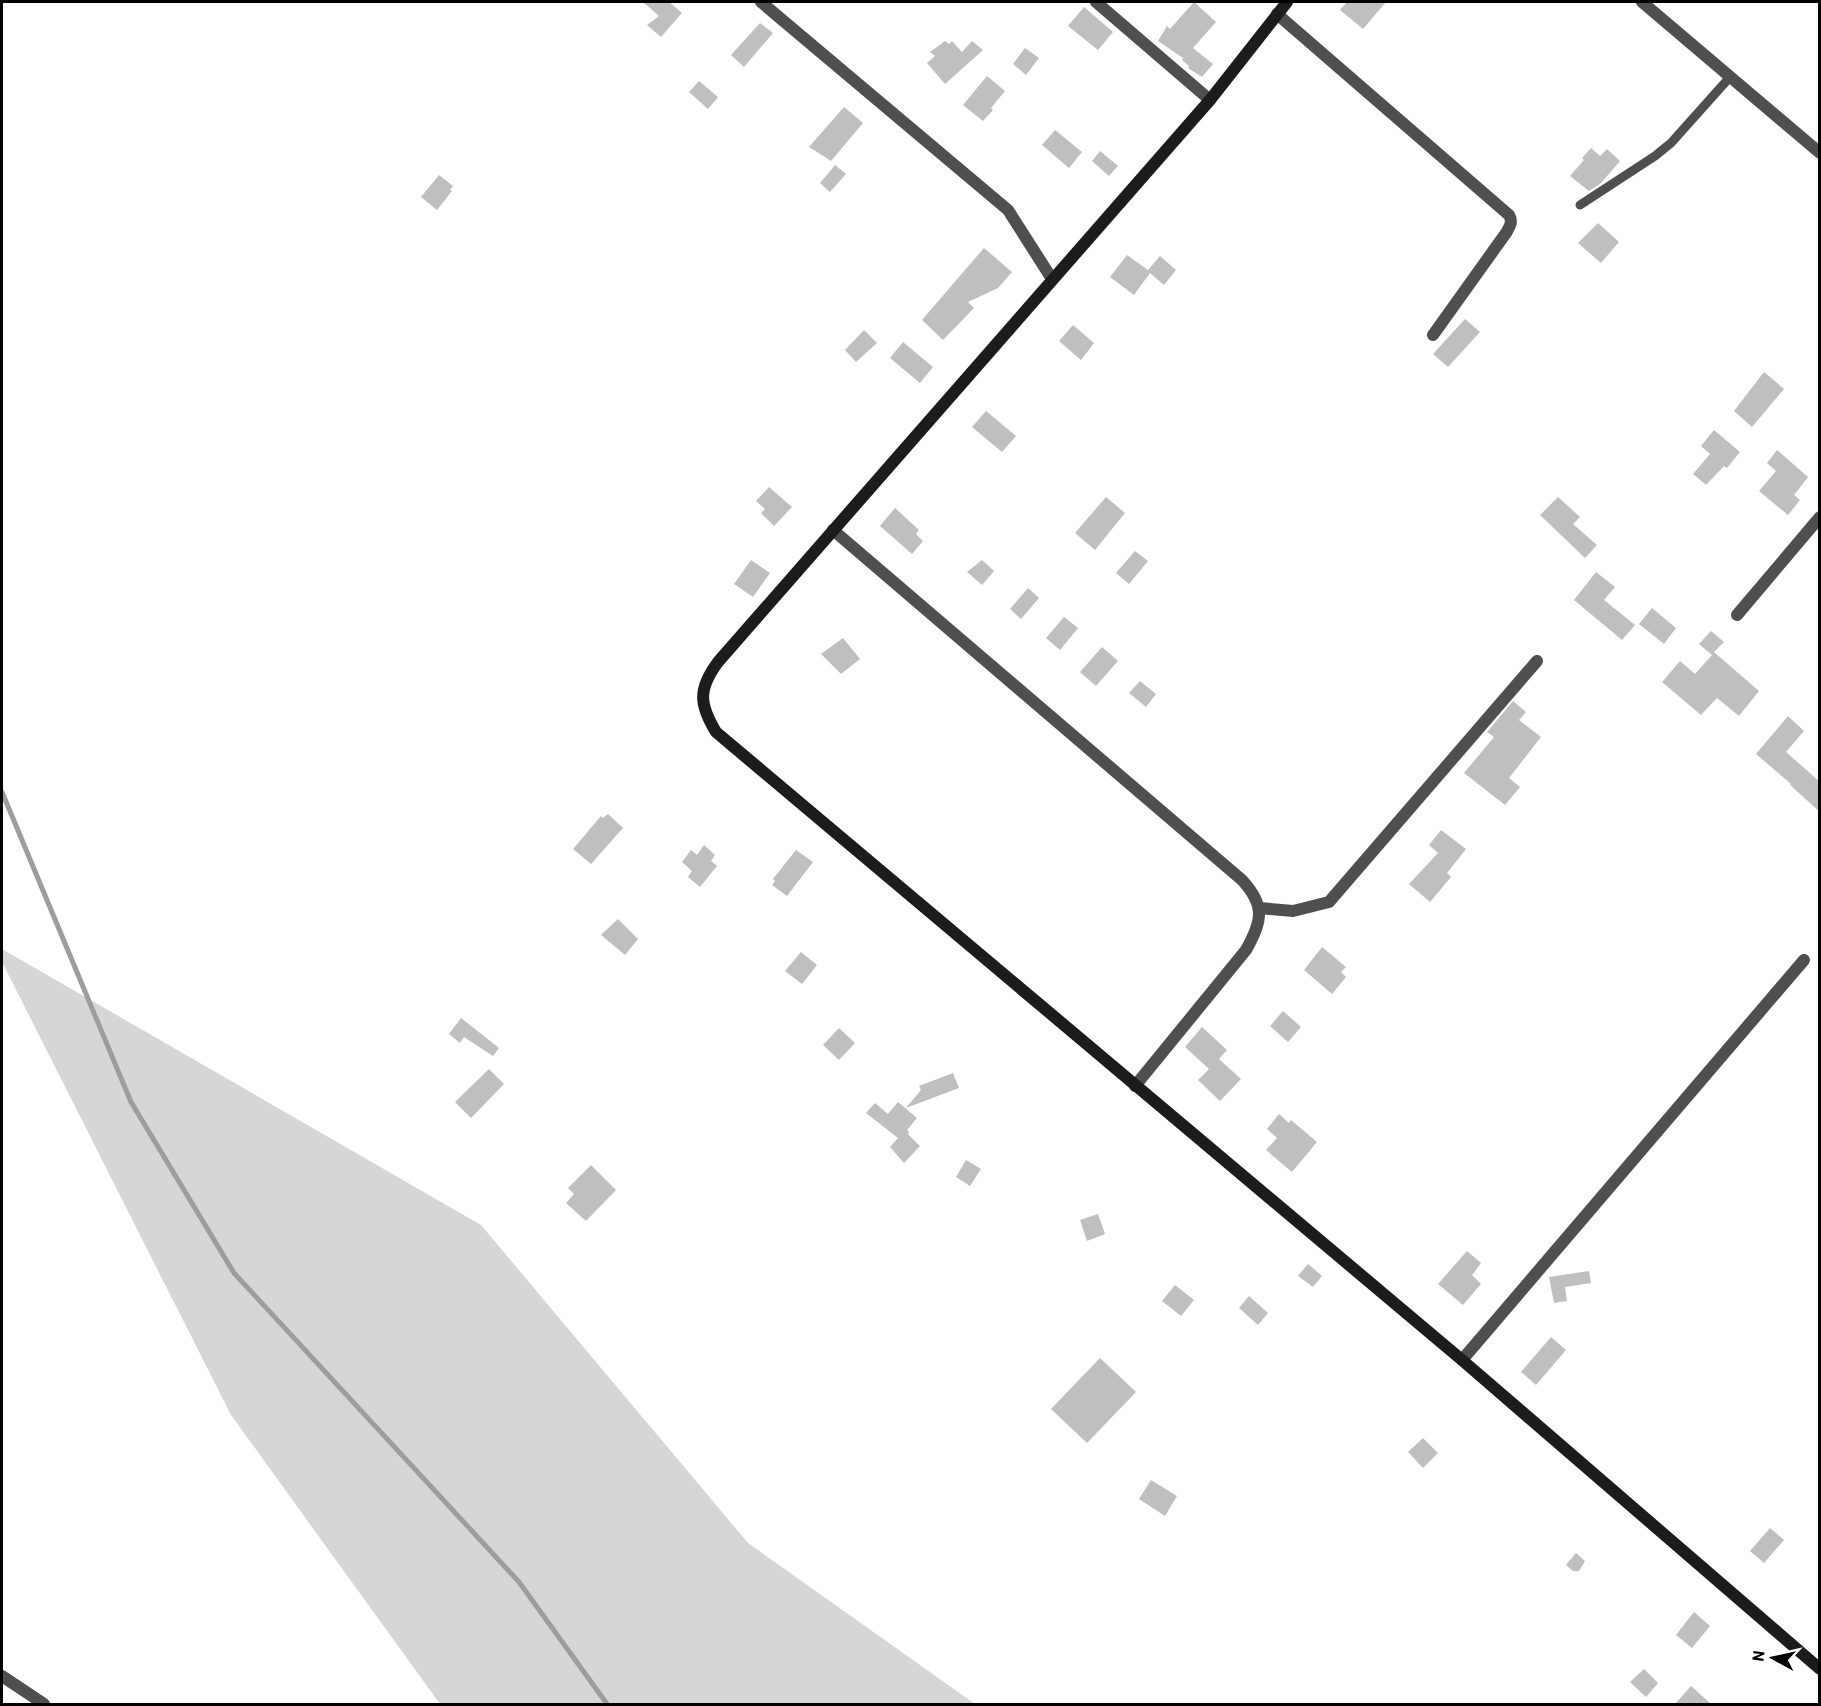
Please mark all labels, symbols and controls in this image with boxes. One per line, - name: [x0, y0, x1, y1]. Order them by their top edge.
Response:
- north arrow: [1743, 1628, 1803, 1688]
- text: N: [1748, 1649, 1768, 1662]

